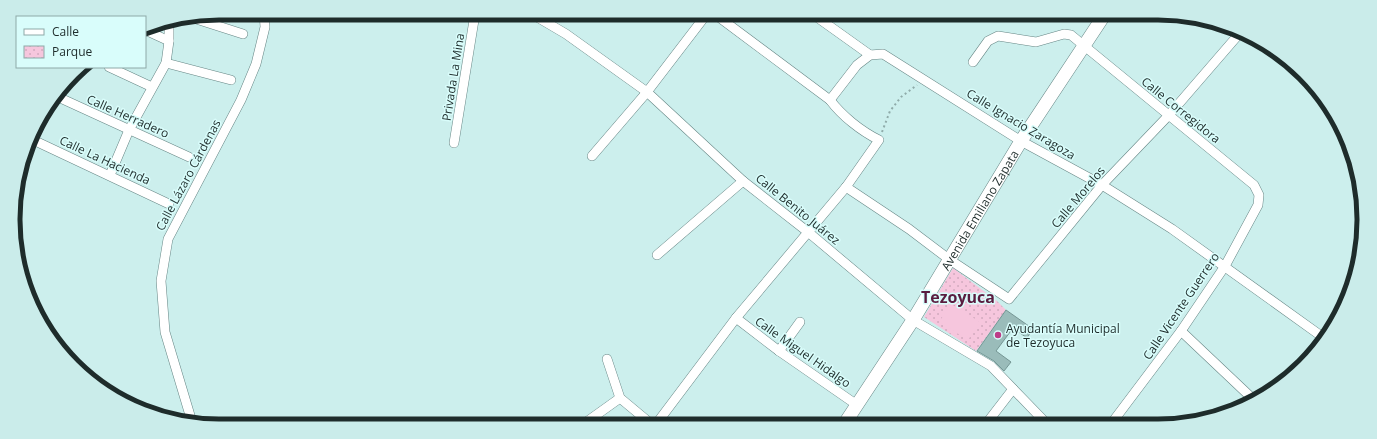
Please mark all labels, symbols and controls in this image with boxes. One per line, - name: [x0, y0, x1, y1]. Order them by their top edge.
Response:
- legend: [16, 16, 146, 68]
- text: Calle: [52, 23, 79, 40]
- street label: Privada La Mina: [438, 32, 468, 122]
- text: Parque: [52, 43, 92, 60]
- street label: Calle Corregidora: [1138, 73, 1224, 147]
- street label: Calle Ignacio Zaragoza: [963, 85, 1079, 163]
- street label: Calle Herradero: [84, 90, 172, 142]
- street label: Calle Lázaro Cárdenas: [151, 116, 225, 234]
- street label: Calle La Hacienda: [57, 131, 153, 189]
- street label: Avenida Emiliano Zapata: [937, 147, 1022, 273]
- street label: Calle Morelos: [1047, 162, 1109, 231]
- street label: Calle Benito Juárez: [752, 170, 844, 249]
- street label: Calle Vicente Guerrero: [1139, 249, 1223, 363]
- district label: Tezoyuca: [921, 286, 995, 308]
- street label: Calle Miguel Hidalgo: [752, 313, 854, 391]
- place label: Ayudantía Municipal de Tezoyuca: [1006, 320, 1120, 351]
- marker: Ayudantía Municipal de Tezoyuca: [993, 330, 1003, 340]

